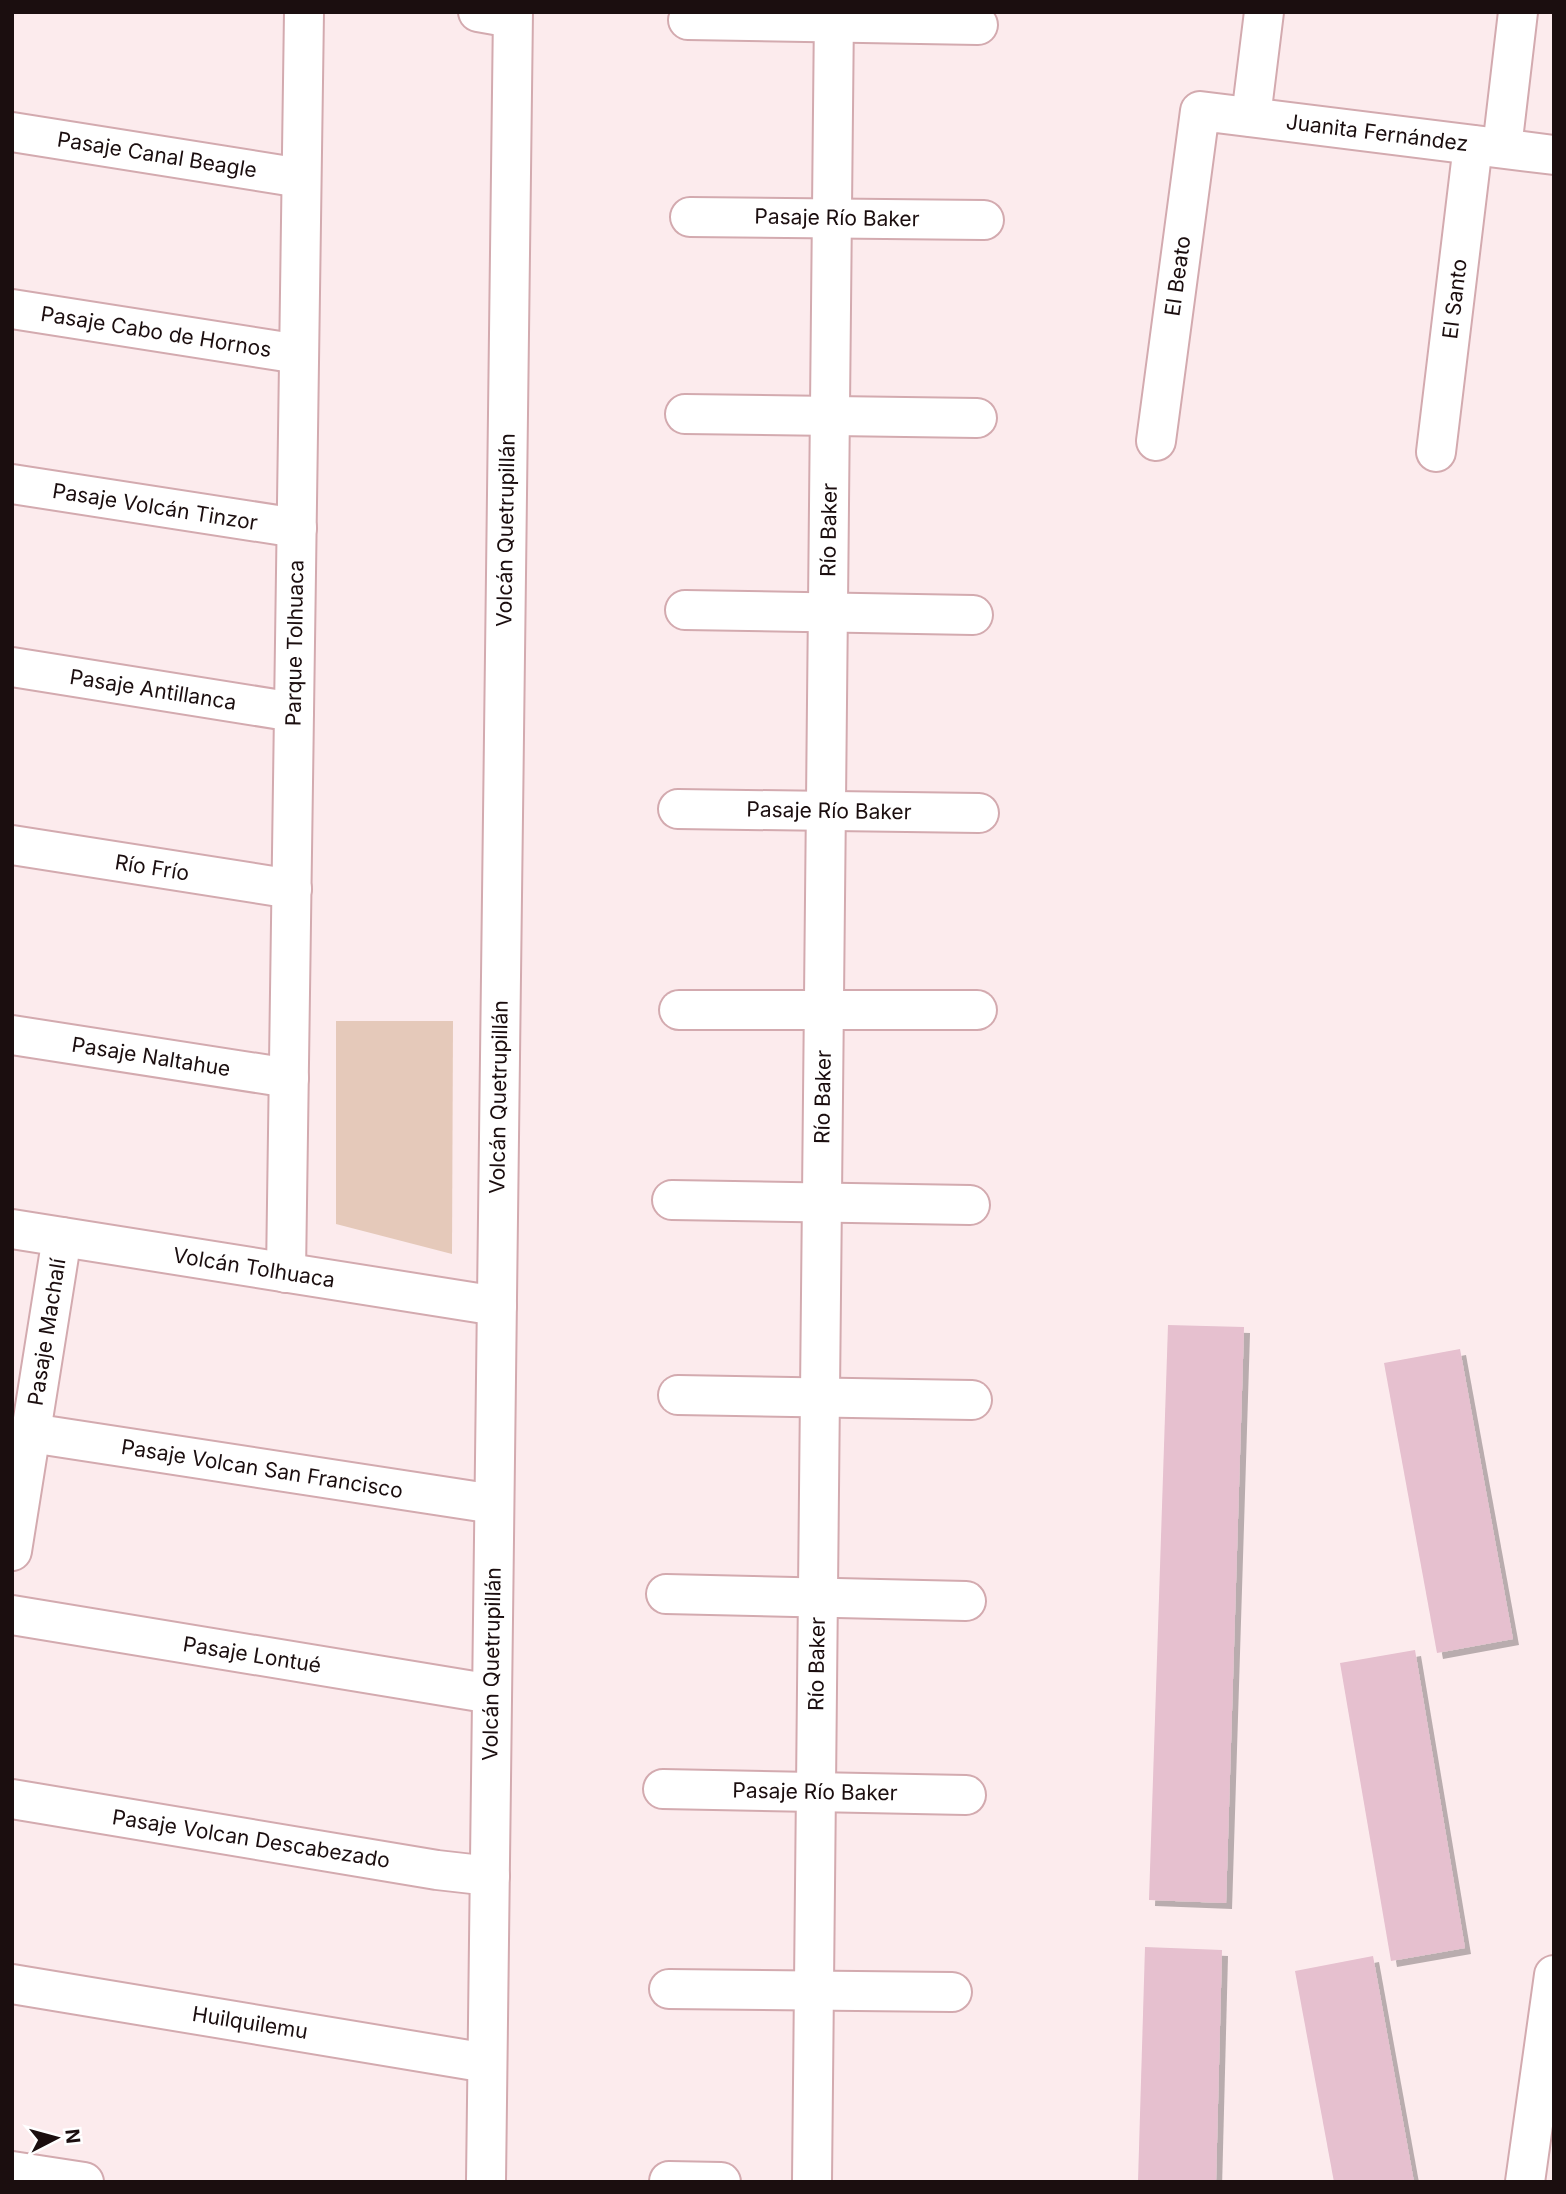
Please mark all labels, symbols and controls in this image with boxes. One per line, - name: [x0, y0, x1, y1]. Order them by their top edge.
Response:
- street label: Juanita Fernández: [1285, 109, 1470, 156]
- street label: Pasaje Canal Beagle: [55, 126, 259, 183]
- street label: Pasaje Río Baker: [754, 204, 920, 231]
- street label: El Beato: [1159, 234, 1196, 318]
- street label: El Santo: [1437, 257, 1472, 340]
- street label: Pasaje Cabo de Hornos: [39, 301, 273, 362]
- street label: Volcán Quetrupillán: [491, 433, 520, 627]
- street label: Pasaje Volcán Tinzor: [51, 478, 260, 535]
- street label: Río Baker: [815, 483, 842, 577]
- street label: Parque Tolhuaca: [281, 560, 308, 726]
- street label: Pasaje Antillanca: [68, 664, 238, 715]
- street label: Pasaje Río Baker: [746, 797, 912, 824]
- street label: Río Frío: [113, 849, 191, 886]
- street label: Volcán Quetrupillán: [484, 1000, 513, 1194]
- street label: Pasaje Naltahue: [70, 1032, 232, 1081]
- street label: Río Baker: [809, 1050, 836, 1144]
- street label: Volcán Tolhuaca: [171, 1242, 337, 1293]
- street label: Pasaje Machalí: [23, 1256, 71, 1407]
- street label: Pasaje Volcan San Francisco: [119, 1434, 405, 1503]
- street label: Volcán Quetrupillán: [477, 1567, 506, 1761]
- street label: Río Baker: [803, 1617, 830, 1711]
- street label: Pasaje Lontué: [181, 1631, 323, 1678]
- street label: Pasaje Río Baker: [732, 1778, 898, 1805]
- street label: Pasaje Volcan Descabezado: [110, 1804, 392, 1873]
- street label: Huilquilemu: [190, 2001, 310, 2044]
- north arrow: [21, 2103, 91, 2173]
- text: N: [60, 2128, 85, 2145]

